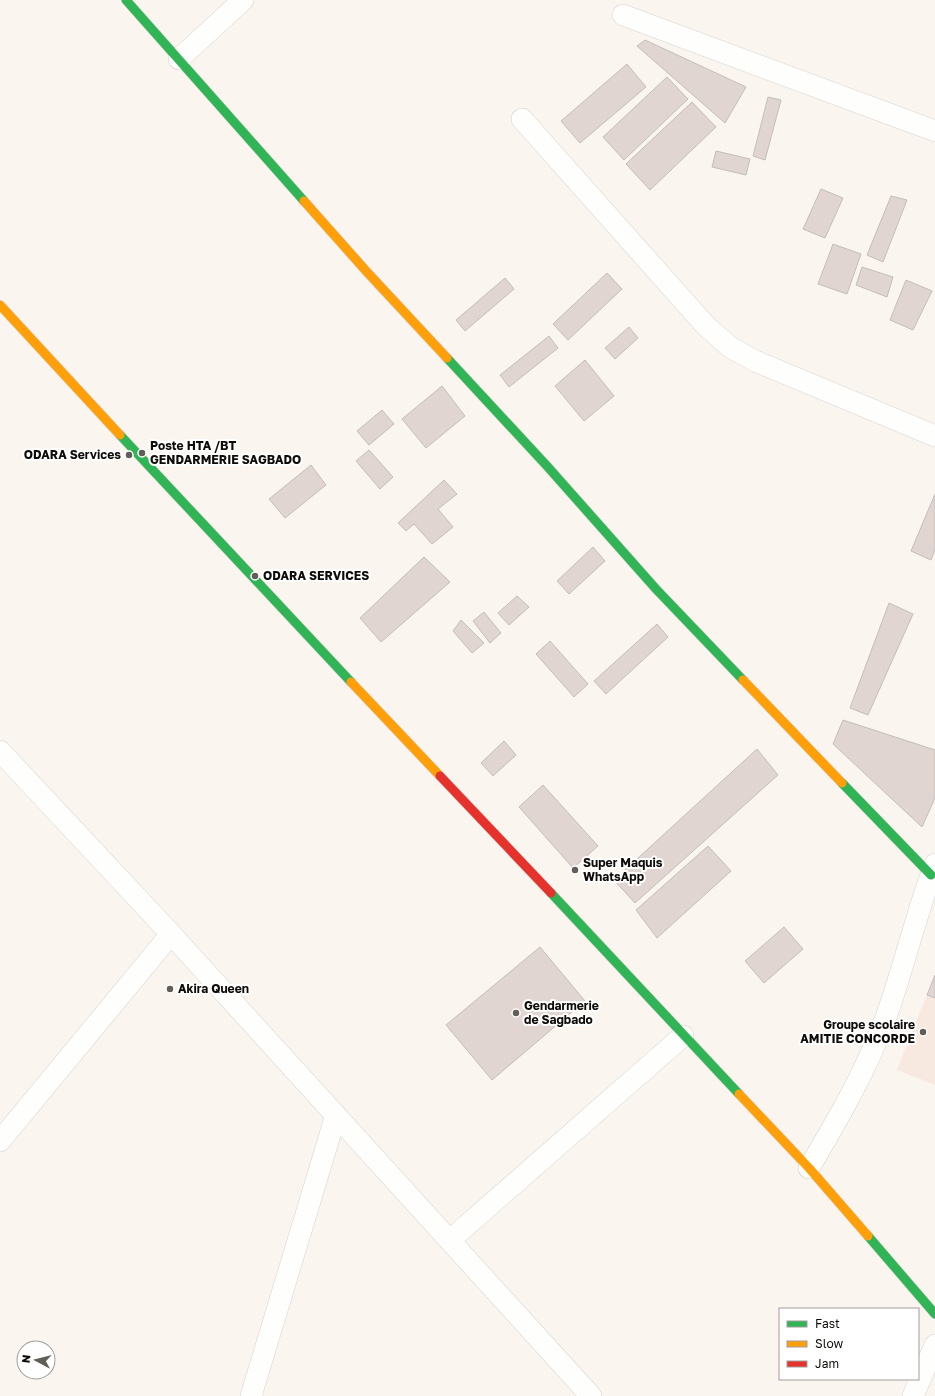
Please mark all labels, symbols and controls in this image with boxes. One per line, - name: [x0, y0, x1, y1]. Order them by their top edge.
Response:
- place label: Poste HTA /BT GENDARMERIE SAGBADO: [150, 438, 301, 467]
- place label: ODARA Services: [24, 447, 121, 462]
- marker: Poste HTA /BT GENDARMERIE SAGBADO: [137, 448, 147, 458]
- marker: ODARA Services: [124, 450, 134, 460]
- place label: ODARA SERVICES: [263, 568, 369, 583]
- marker: ODARA SERVICES: [250, 571, 260, 581]
- place label: Super Maquis WhatsApp: [583, 855, 663, 884]
- marker: Super Maquis WhatsApp: [570, 865, 580, 875]
- place label: Akira Queen: [178, 981, 249, 996]
- marker: Akira Queen: [165, 984, 175, 994]
- place label: Gendarmerie de Sagbado: [524, 998, 599, 1027]
- marker: Gendarmerie de Sagbado: [511, 1008, 521, 1018]
- place label: Groupe scolaire AMITIE CONCORDE: [800, 1017, 915, 1046]
- marker: Groupe scolaire AMITIE CONCORDE: [918, 1027, 928, 1037]
- legend: [779, 1308, 919, 1380]
- text: Fast: [815, 1316, 840, 1331]
- text: Slow: [815, 1336, 843, 1351]
- north arrow: [16, 1340, 56, 1380]
- text: N: [19, 1354, 33, 1364]
- text: Jam: [815, 1356, 839, 1371]

